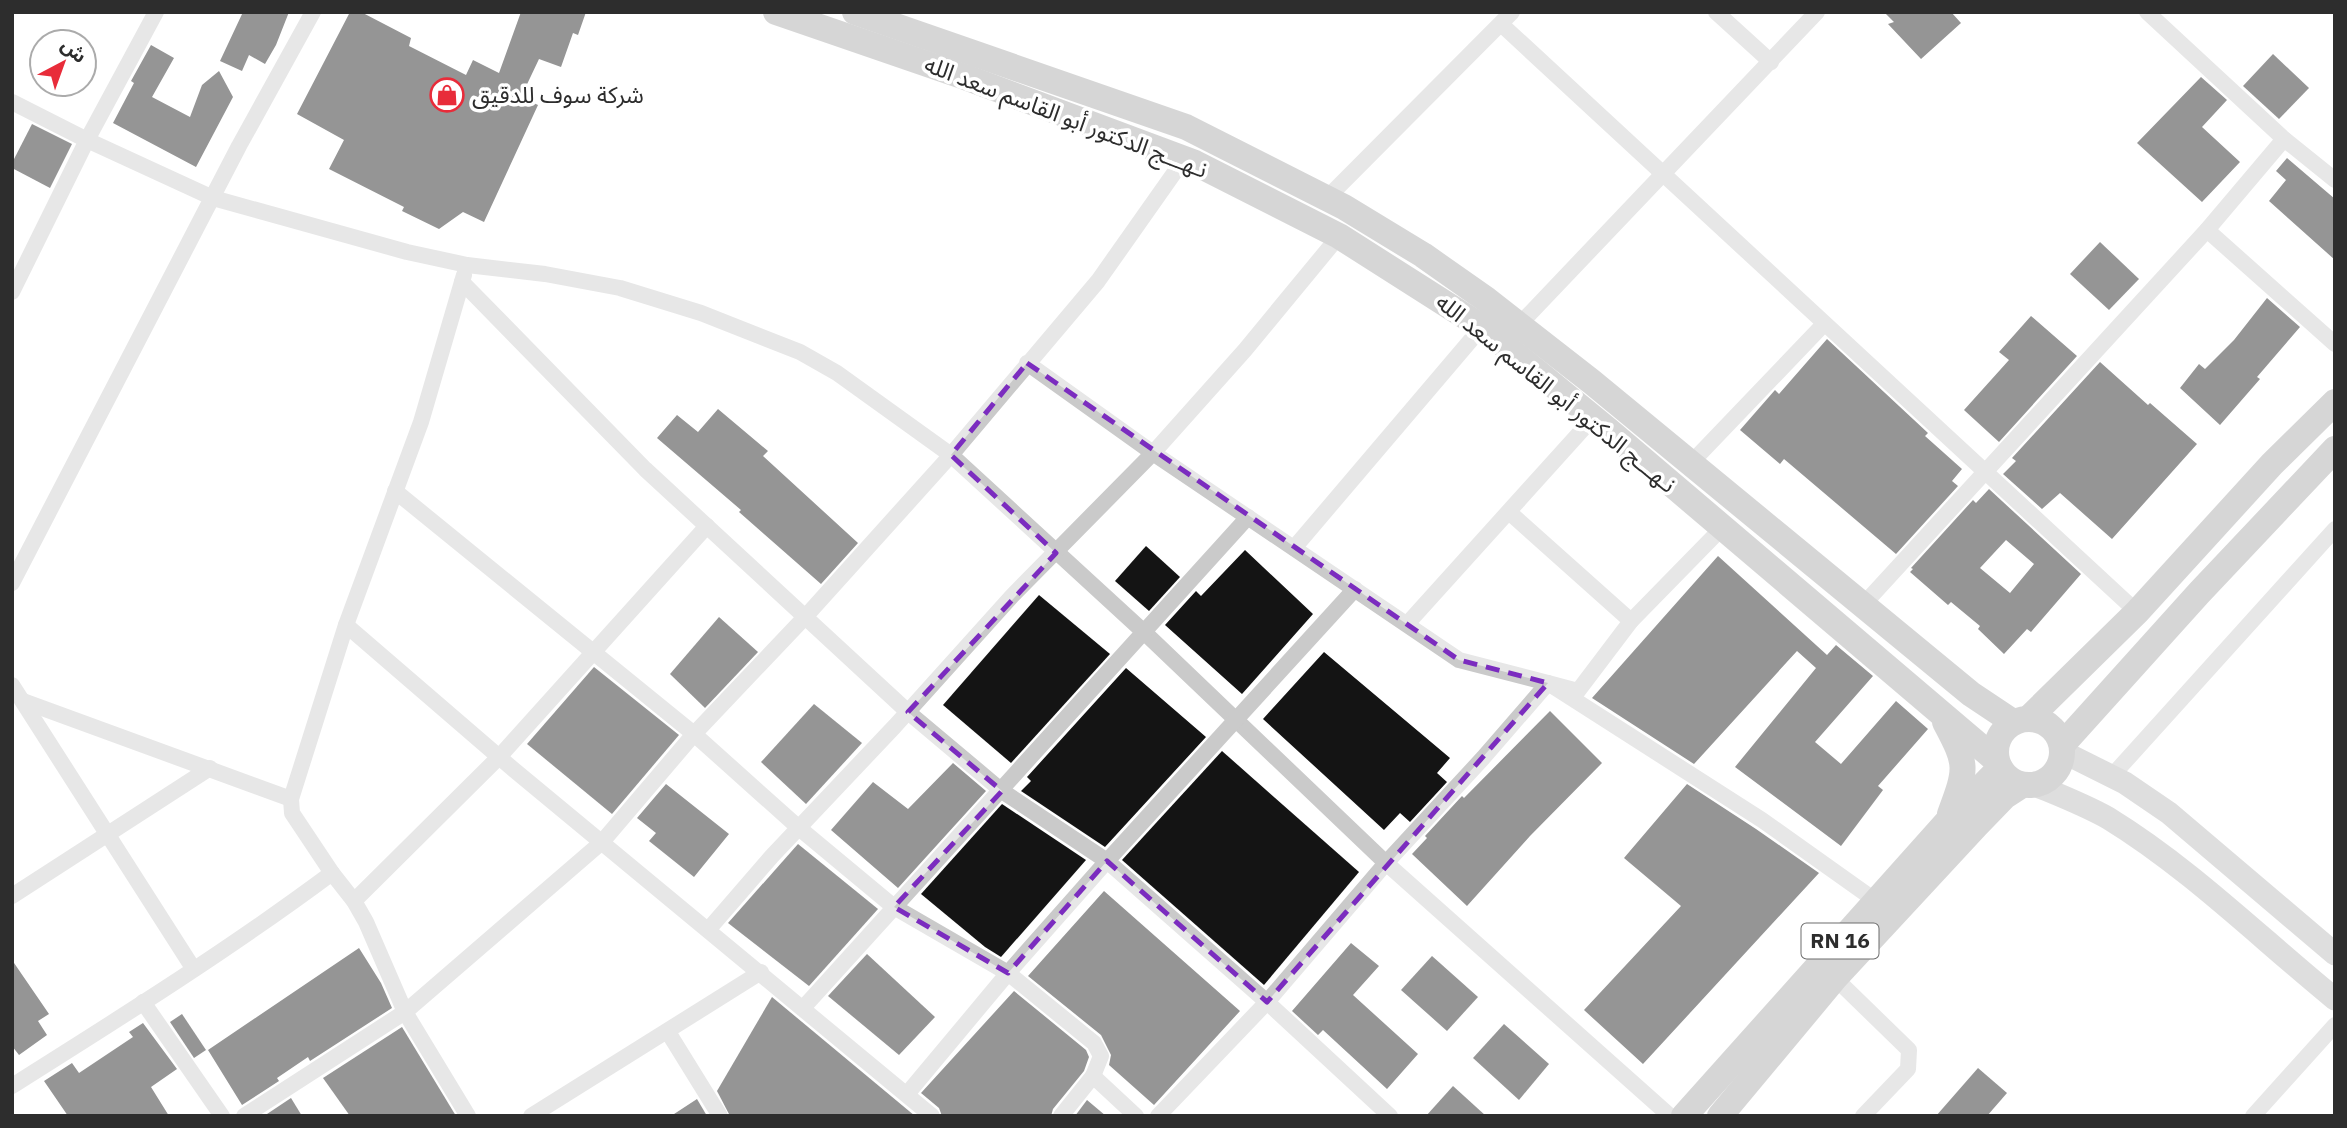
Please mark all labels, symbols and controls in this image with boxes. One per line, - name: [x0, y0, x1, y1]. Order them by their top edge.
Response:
- north arrow: [28, 28, 98, 98]
- text: ش: [56, 33, 92, 68]
- street label: نـهـــج الدكتور أبو القاسم سعد الله: [920, 48, 1212, 187]
- shop icon: شركة سوف للدقيق: [428, 76, 466, 114]
- place label: شركة سوف للدقيق: [472, 79, 644, 109]
- street label: نـهـــج الدكتور أبو القاسم سعد الله: [1429, 286, 1683, 501]
- road number: RN 16: [1801, 923, 1878, 958]

